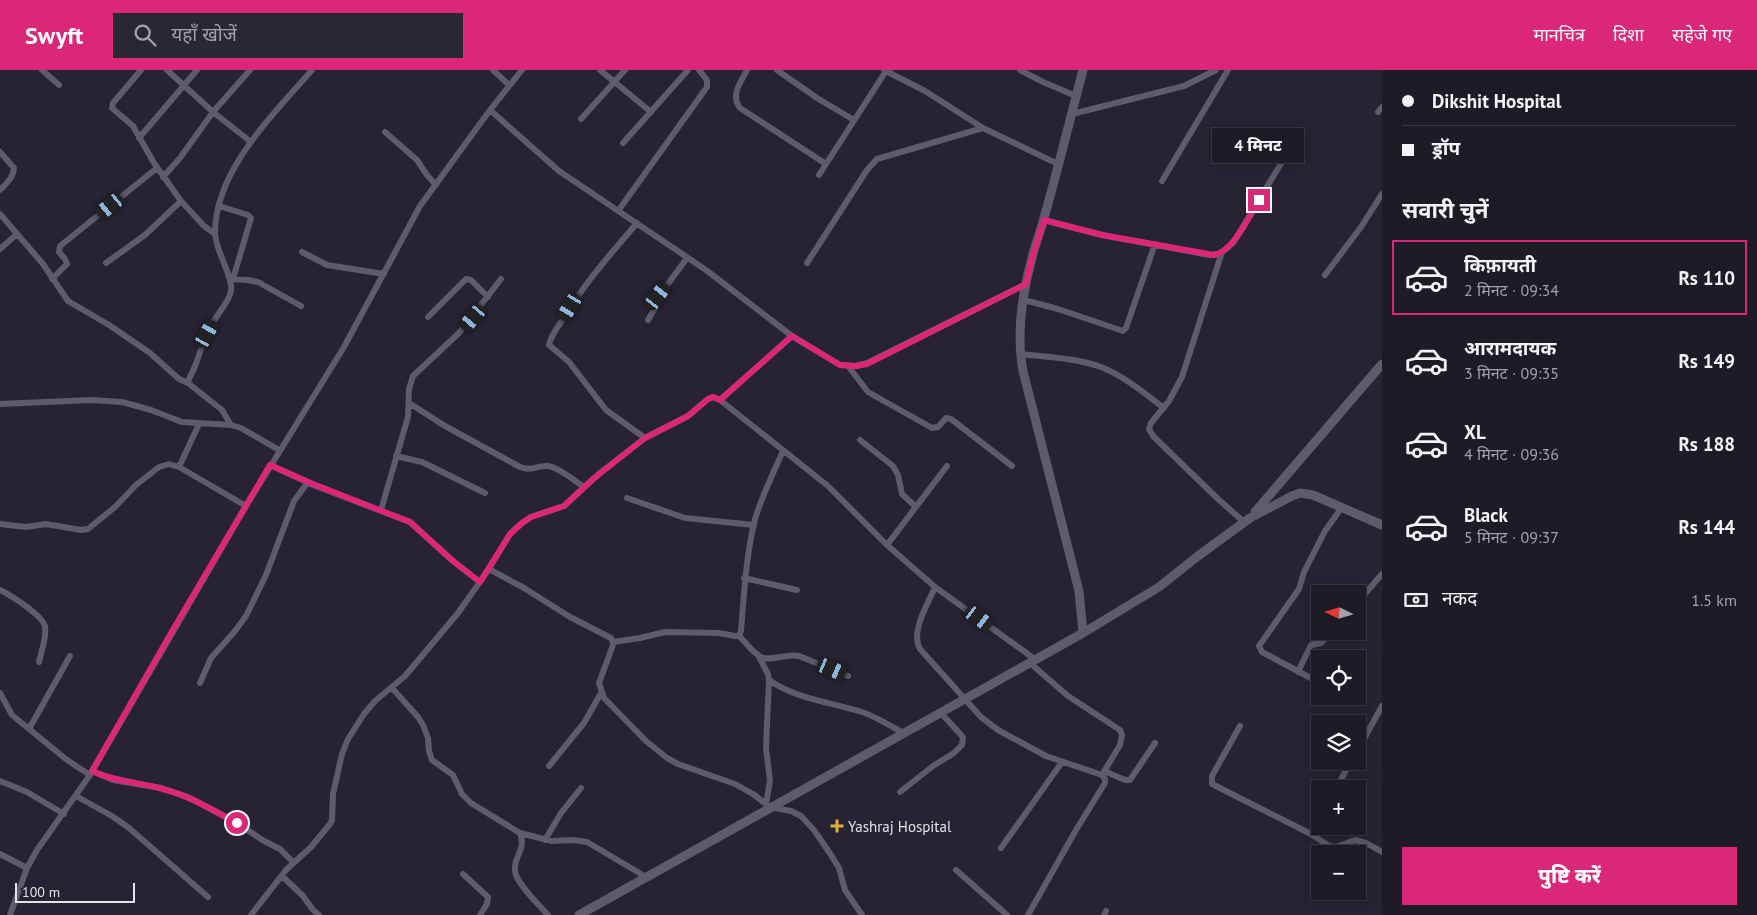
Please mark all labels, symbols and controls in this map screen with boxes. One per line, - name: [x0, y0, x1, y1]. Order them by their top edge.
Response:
- search box: [113, 13, 463, 58]
- text: Swyft: [25, 20, 83, 51]
- icon: search: [131, 21, 159, 49]
- text: यहाँ खोजें: [171, 22, 237, 46]
- text: मानचित्र: [1533, 23, 1585, 46]
- text: दिशा: [1613, 23, 1644, 46]
- text: सहेजे गए: [1672, 23, 1732, 46]
- text: Dikshit Hospital: [1432, 89, 1561, 113]
- callout: 4 मिनट: [1213, 128, 1305, 162]
- text: 4 मिनट: [1234, 135, 1282, 155]
- text: ड्रॉप: [1432, 136, 1460, 160]
- route end: [1248, 189, 1270, 211]
- car: [93, 191, 126, 221]
- text: सवारी चुनें: [1402, 196, 1489, 224]
- text: किफ़ायती: [1464, 253, 1536, 277]
- icon: car: [1404, 255, 1449, 300]
- text: Rs 110: [1678, 266, 1735, 290]
- car: [642, 280, 673, 312]
- text: 2 मिनट · 09:34: [1464, 280, 1559, 300]
- car: [555, 290, 584, 324]
- car: [457, 302, 488, 334]
- car: [193, 317, 220, 351]
- text: आरामदायक: [1464, 336, 1556, 360]
- icon: car: [1404, 338, 1449, 383]
- text: Rs 149: [1678, 349, 1735, 373]
- text: 3 मिनट · 09:35: [1464, 363, 1559, 383]
- text: XL: [1464, 420, 1486, 444]
- icon: car: [1404, 421, 1449, 466]
- text: Rs 188: [1678, 432, 1735, 456]
- text: 4 मिनट · 09:36: [1464, 444, 1559, 464]
- text: Black: [1464, 503, 1508, 527]
- icon: car: [1404, 504, 1449, 549]
- text: Rs 144: [1678, 515, 1735, 539]
- text: 5 मिनट · 09:37: [1464, 527, 1559, 547]
- north arrow: [1311, 585, 1366, 640]
- map controls: [1311, 585, 1366, 900]
- icon: cash: [1402, 586, 1430, 614]
- text: नकद: [1442, 586, 1477, 610]
- text: 1.5 km: [1691, 590, 1737, 610]
- car: [962, 603, 995, 633]
- button: locate: [1311, 650, 1366, 705]
- car: [815, 656, 848, 682]
- button: layers: [1311, 715, 1366, 770]
- button: +: [1311, 780, 1366, 835]
- route start: [226, 812, 248, 834]
- place label: Yashraj Hospital: [848, 817, 952, 836]
- marker: Yashraj Hospital: [830, 819, 844, 833]
- button: −: [1311, 845, 1366, 900]
- button: पुष्टि करें: [1402, 847, 1737, 905]
- scale bar: [15, 880, 135, 903]
- text: 100 m: [22, 883, 60, 901]

